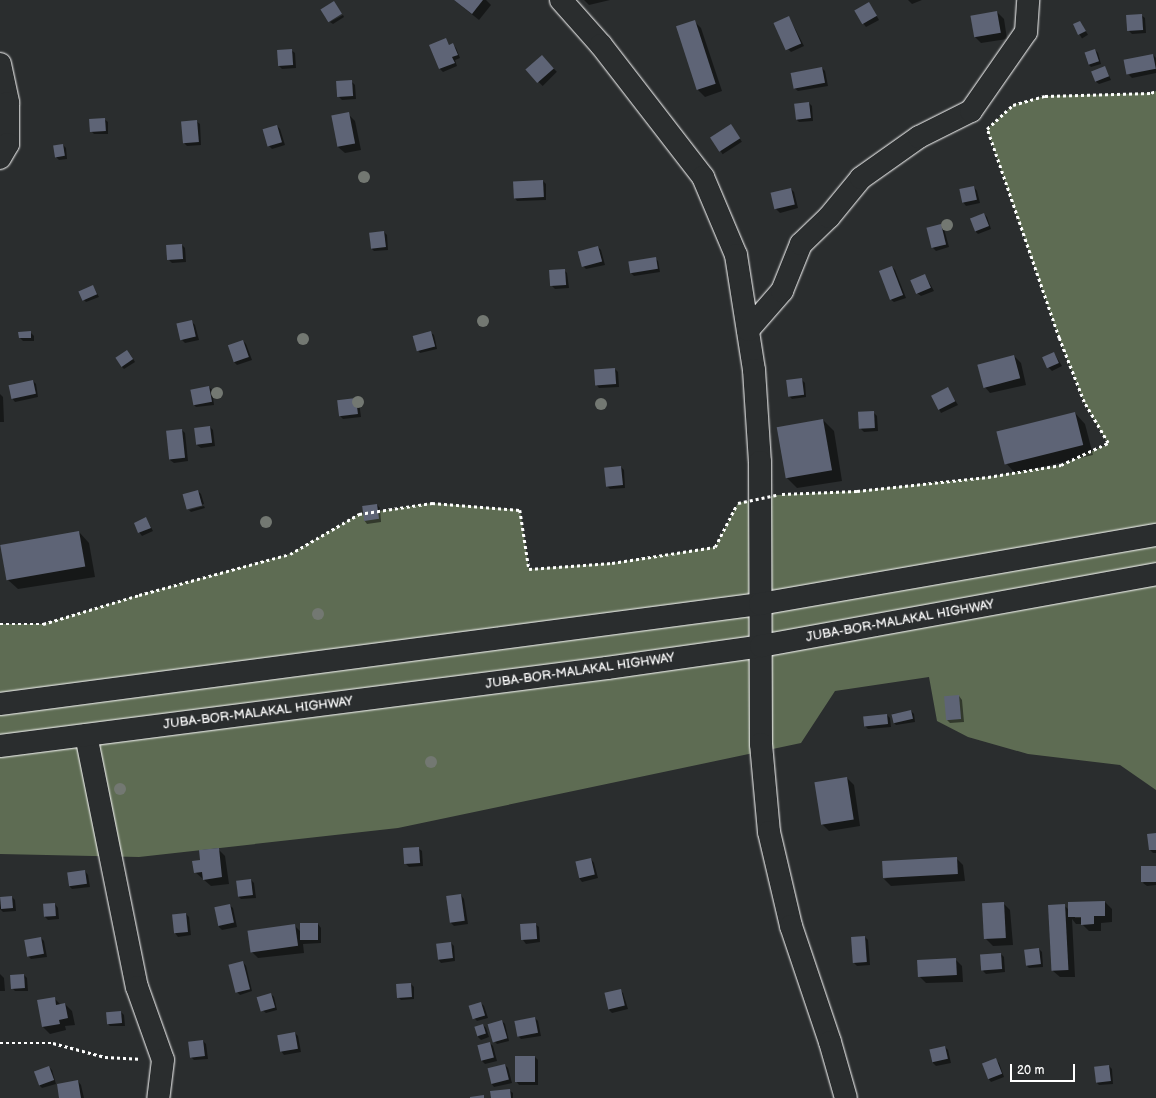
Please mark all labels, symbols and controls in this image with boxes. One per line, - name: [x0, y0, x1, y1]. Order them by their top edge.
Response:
- street label: JUBA-BOR-MALAKAL HIGHWAY: [805, 597, 995, 645]
- street label: JUBA-BOR-MALAKAL HIGHWAY: [484, 650, 676, 692]
- street label: JUBA-BOR-MALAKAL HIGHWAY: [162, 694, 354, 732]
- scale bar: [1012, 1056, 1077, 1082]
- text: 20 m: [1017, 1063, 1044, 1078]

